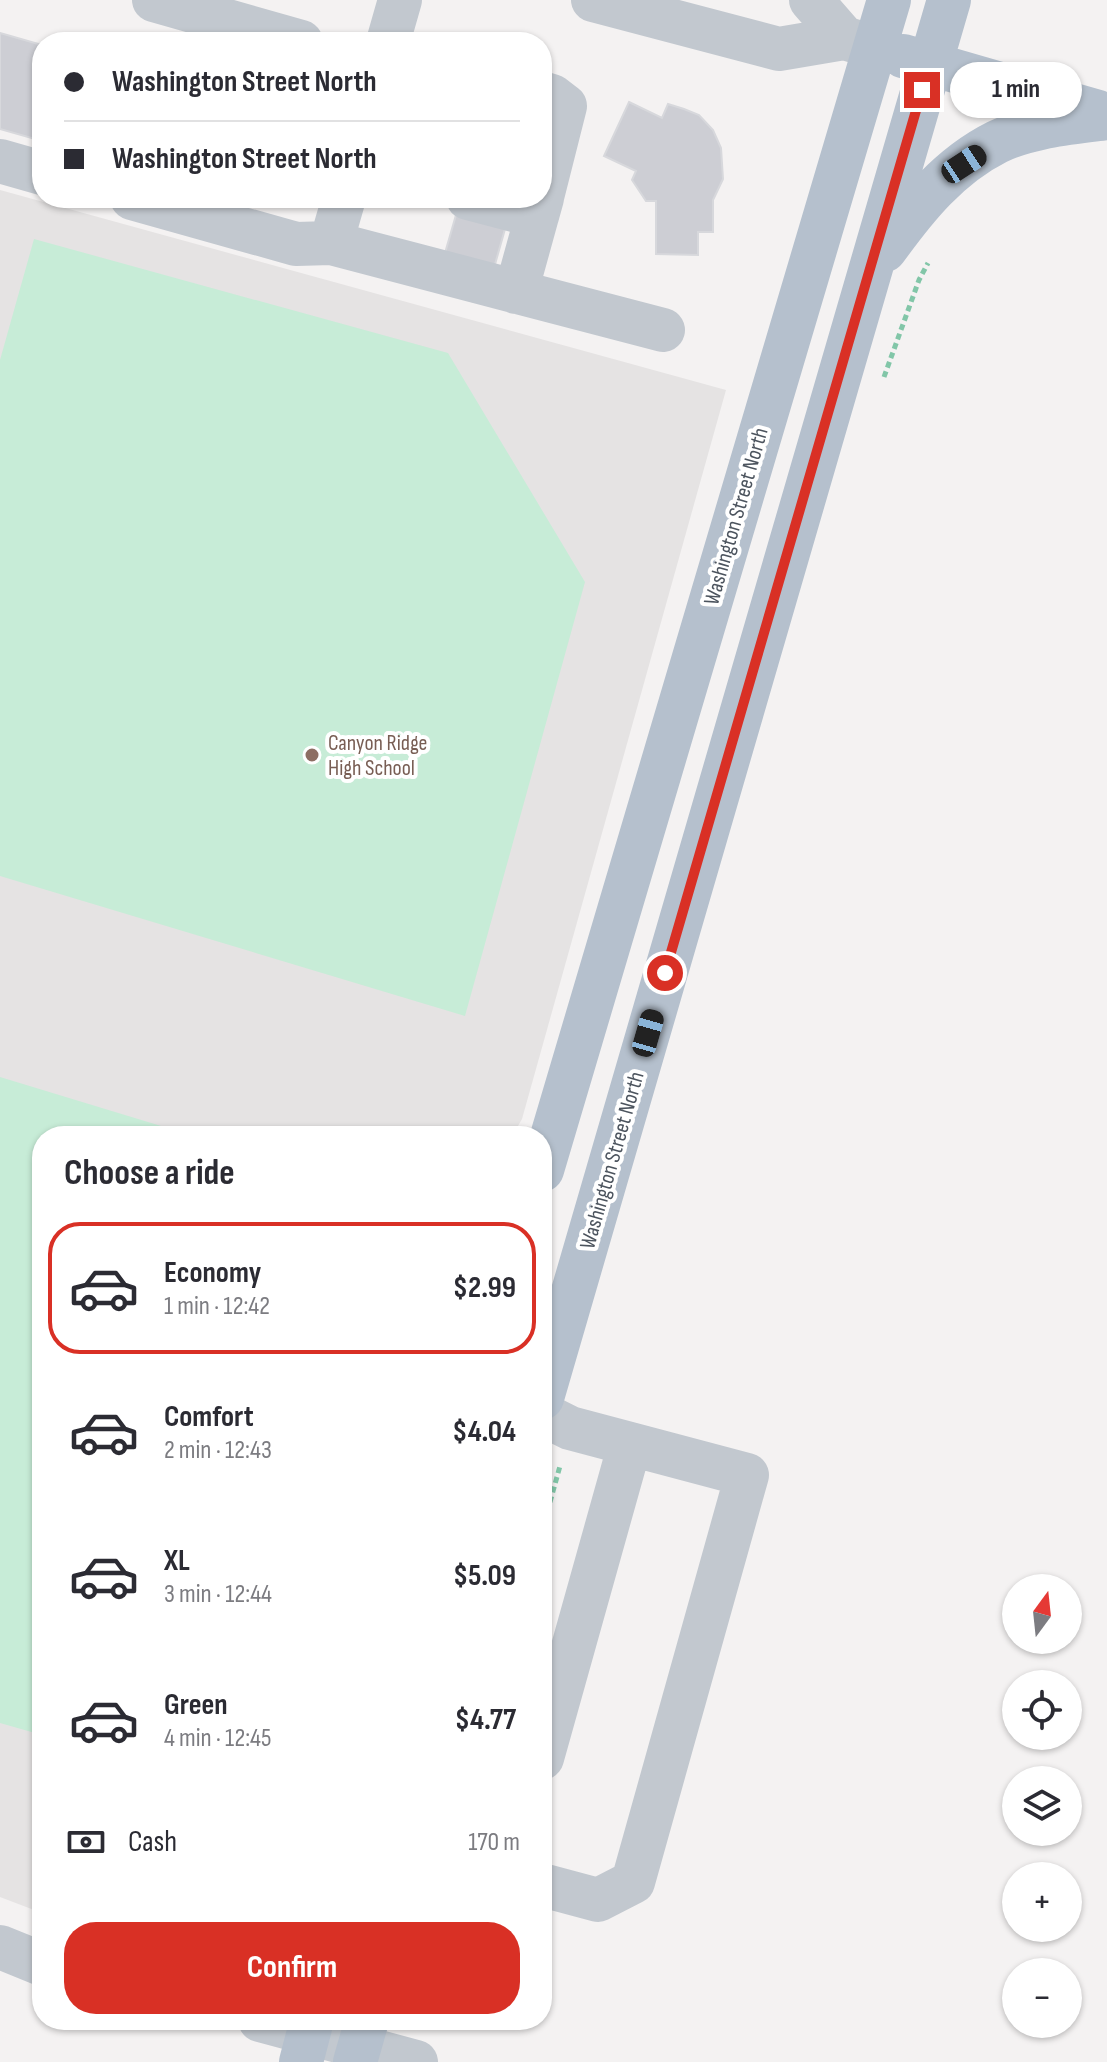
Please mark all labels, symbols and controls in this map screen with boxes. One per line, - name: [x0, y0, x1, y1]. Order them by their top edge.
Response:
- callout: 1 min: [950, 62, 1082, 118]
- text: Washington Street North: [112, 64, 377, 100]
- route end: [904, 72, 940, 108]
- text: 1 min: [992, 74, 1040, 105]
- text: Washington Street North: [112, 141, 377, 177]
- car: [937, 141, 991, 187]
- street label: Washington Street North: [698, 425, 775, 608]
- place label: Canyon Ridge High School: [328, 730, 427, 782]
- marker: Canyon Ridge High School: [303, 746, 321, 764]
- route start: [647, 955, 683, 991]
- car: [630, 1007, 666, 1059]
- street label: Washington Street North: [574, 1069, 651, 1252]
- text: Choose a ride: [64, 1152, 235, 1195]
- icon: car: [68, 1252, 140, 1324]
- text: Economy: [164, 1255, 261, 1291]
- text: $2.99: [453, 1270, 516, 1306]
- text: 1 min · 12:42: [164, 1291, 270, 1322]
- icon: car: [68, 1396, 140, 1468]
- text: Comfort: [164, 1399, 254, 1435]
- text: $4.04: [452, 1414, 516, 1450]
- text: 2 min · 12:43: [164, 1435, 272, 1466]
- icon: car: [68, 1540, 140, 1612]
- text: XL: [164, 1543, 190, 1579]
- text: $5.09: [453, 1558, 516, 1594]
- north arrow: [1002, 1574, 1082, 1654]
- map controls: [1002, 1574, 1082, 2038]
- text: 3 min · 12:44: [164, 1579, 272, 1610]
- button: locate: [1002, 1670, 1082, 1750]
- icon: car: [68, 1684, 140, 1756]
- text: Green: [164, 1687, 228, 1723]
- text: $4.77: [455, 1702, 516, 1738]
- text: 4 min · 12:45: [164, 1723, 271, 1754]
- button: layers: [1002, 1766, 1082, 1846]
- icon: cash: [64, 1820, 108, 1864]
- text: Cash: [128, 1824, 177, 1860]
- text: 170 m: [468, 1827, 520, 1858]
- button: +: [1002, 1862, 1082, 1942]
- button: Confirm: [64, 1922, 520, 2014]
- button: −: [1002, 1958, 1082, 2038]

